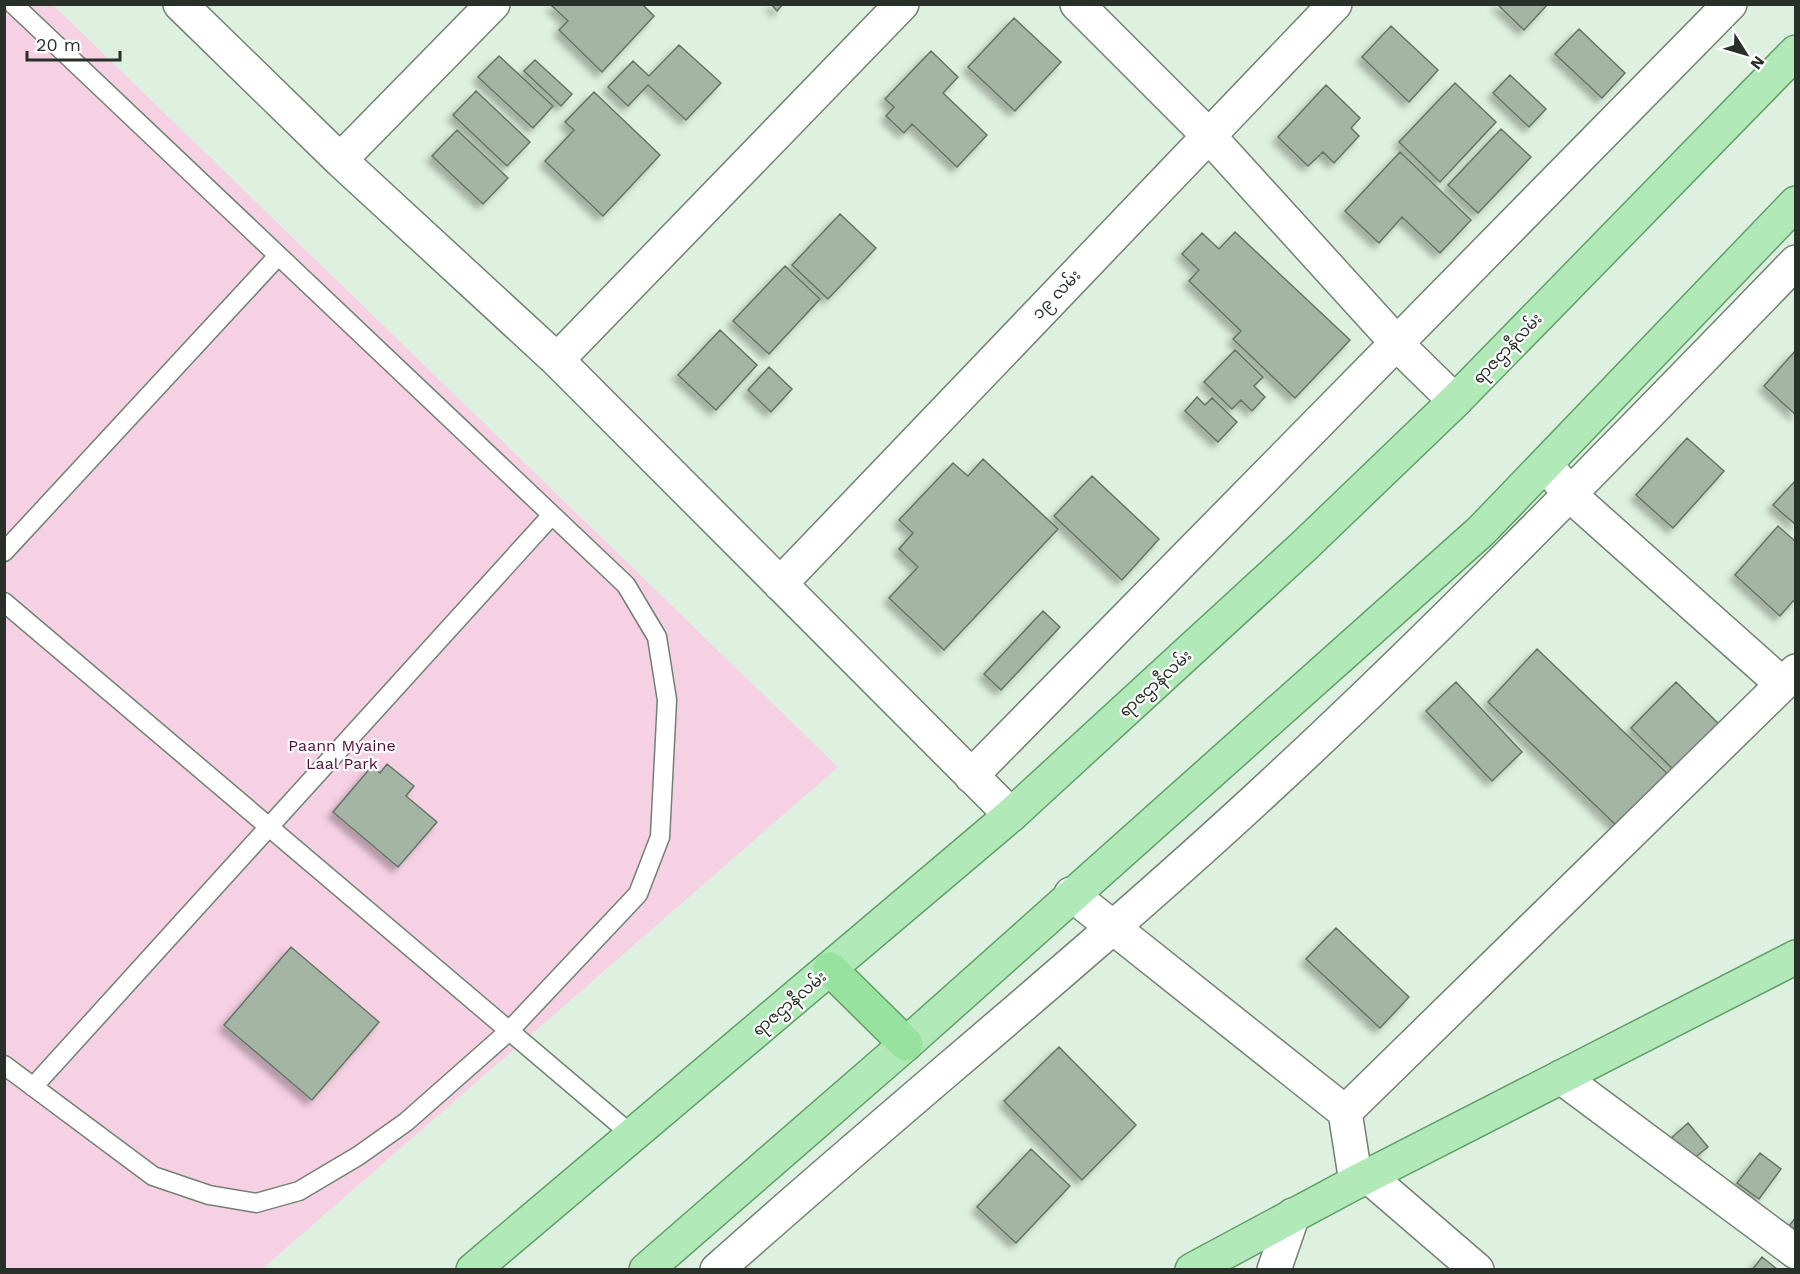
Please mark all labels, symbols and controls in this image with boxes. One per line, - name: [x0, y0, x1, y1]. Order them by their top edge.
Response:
- scale bar: [27, 24, 120, 62]
- north arrow: [1716, 24, 1776, 84]
- text: 20 m: [36, 34, 81, 55]
- text: N: [1746, 52, 1769, 73]
- street label: ၁၉ လမ်း: [1027, 264, 1087, 326]
- street label: ရာဇဌာနီလမ်း: [1468, 308, 1549, 390]
- street label: ရာဇဌာနီလမ်း: [1114, 645, 1198, 724]
- park label: Paann Myaine Laal Park: [288, 736, 396, 773]
- street label: ရာဇဌာနီလမ်း: [747, 965, 833, 1043]

